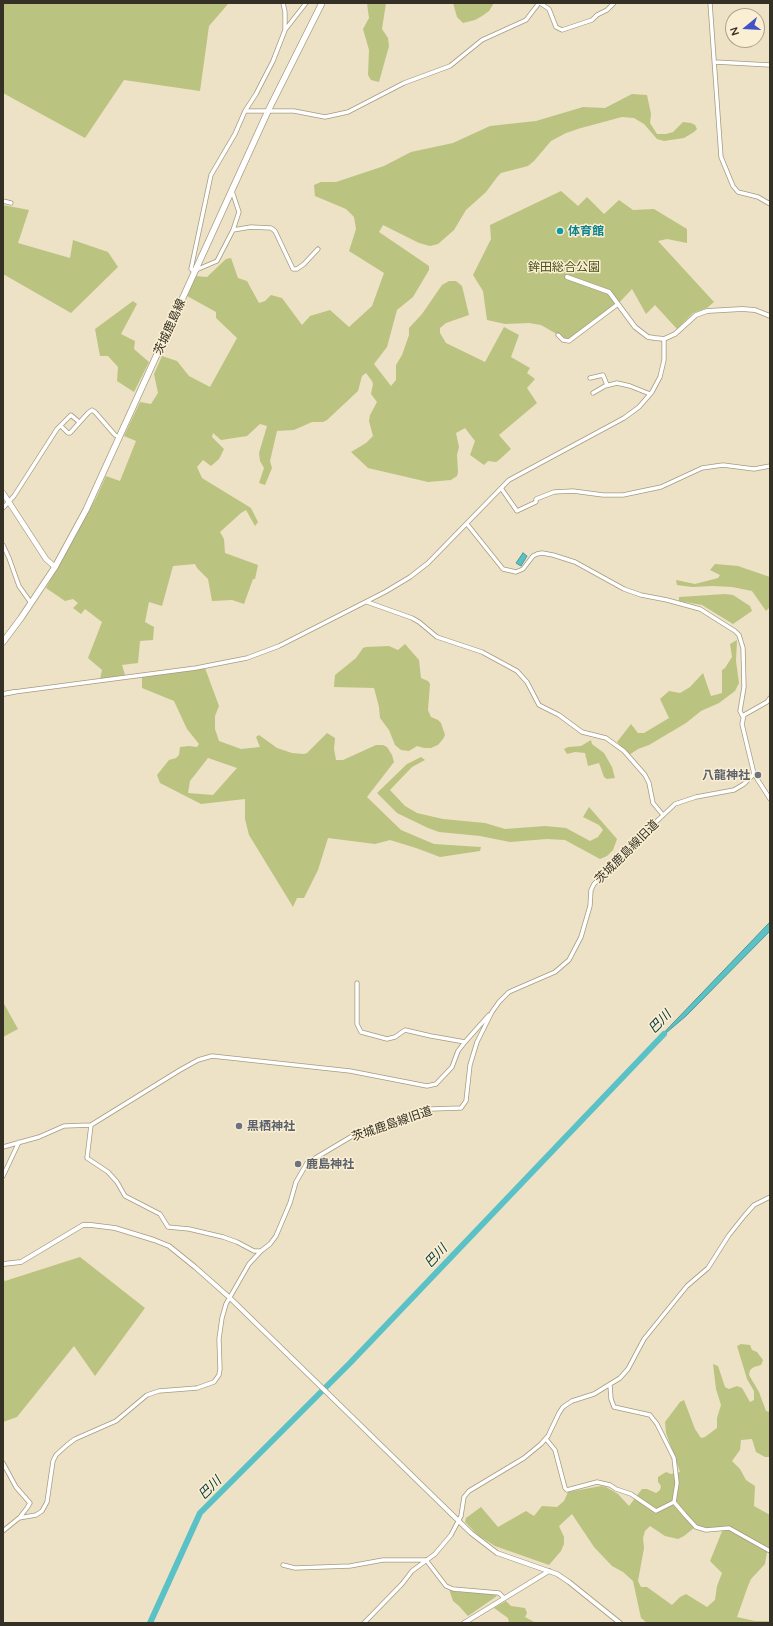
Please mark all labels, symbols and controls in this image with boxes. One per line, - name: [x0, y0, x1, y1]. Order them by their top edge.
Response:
- north arrow: [725, 8, 765, 48]
- text: N: [727, 25, 742, 37]
- place label: 体育館: [568, 224, 604, 238]
- marker: 体育館: [555, 226, 565, 236]
- park label: 鉾田総合公園: [528, 260, 600, 274]
- street label: 茨城鹿島線: [151, 297, 189, 357]
- place label: 八龍神社: [702, 768, 750, 782]
- marker: 八龍神社: [753, 770, 763, 780]
- street label: 茨城鹿島線旧道: [592, 817, 662, 887]
- water label: 巴川: [645, 1007, 675, 1037]
- street label: 茨城鹿島線旧道: [350, 1104, 434, 1144]
- place label: 黒栖神社: [247, 1119, 295, 1133]
- marker: 黒栖神社: [234, 1121, 244, 1131]
- place label: 鹿島神社: [306, 1157, 354, 1171]
- marker: 鹿島神社: [293, 1159, 303, 1169]
- water label: 巴川: [421, 1241, 451, 1271]
- water label: 巴川: [195, 1473, 225, 1503]

